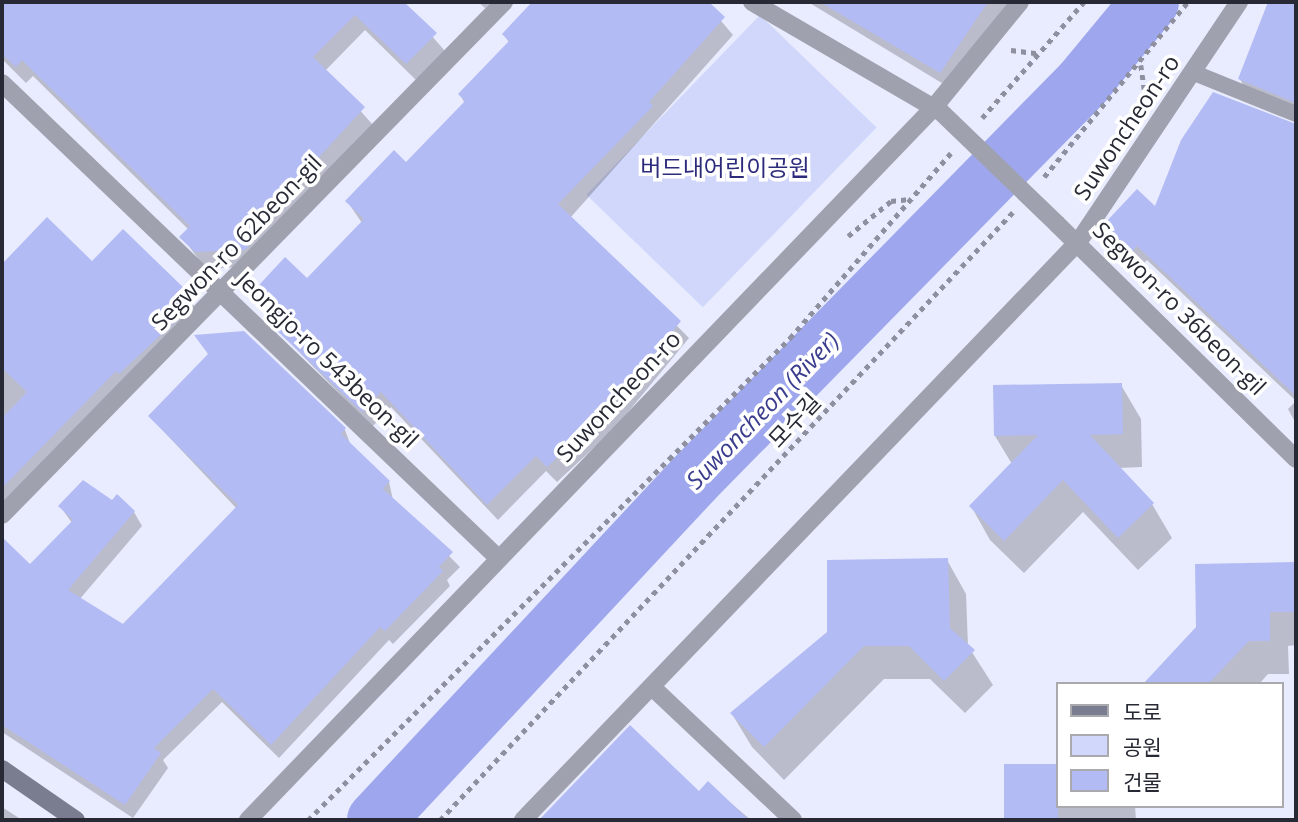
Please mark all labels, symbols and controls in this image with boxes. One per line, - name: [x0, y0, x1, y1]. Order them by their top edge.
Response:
- street label: Suwoncheon-ro: [1067, 49, 1185, 205]
- street label: Segwon-ro 62beon-gil: [145, 149, 327, 335]
- park label: 버드내어린이공원: [640, 153, 810, 181]
- street label: Segwon-ro 36beon-gil: [1088, 216, 1272, 400]
- street label: Jeongjo-ro 543beon-gil: [231, 265, 425, 453]
- street label: Suwoncheon-ro: [550, 325, 686, 467]
- water label: Suwoncheon (River): [680, 326, 844, 494]
- street label: 모수길: [762, 387, 826, 453]
- legend: [1056, 682, 1284, 808]
- text: 도로: [1123, 698, 1162, 726]
- text: 공원: [1123, 733, 1162, 761]
- text: 건물: [1123, 768, 1162, 796]

